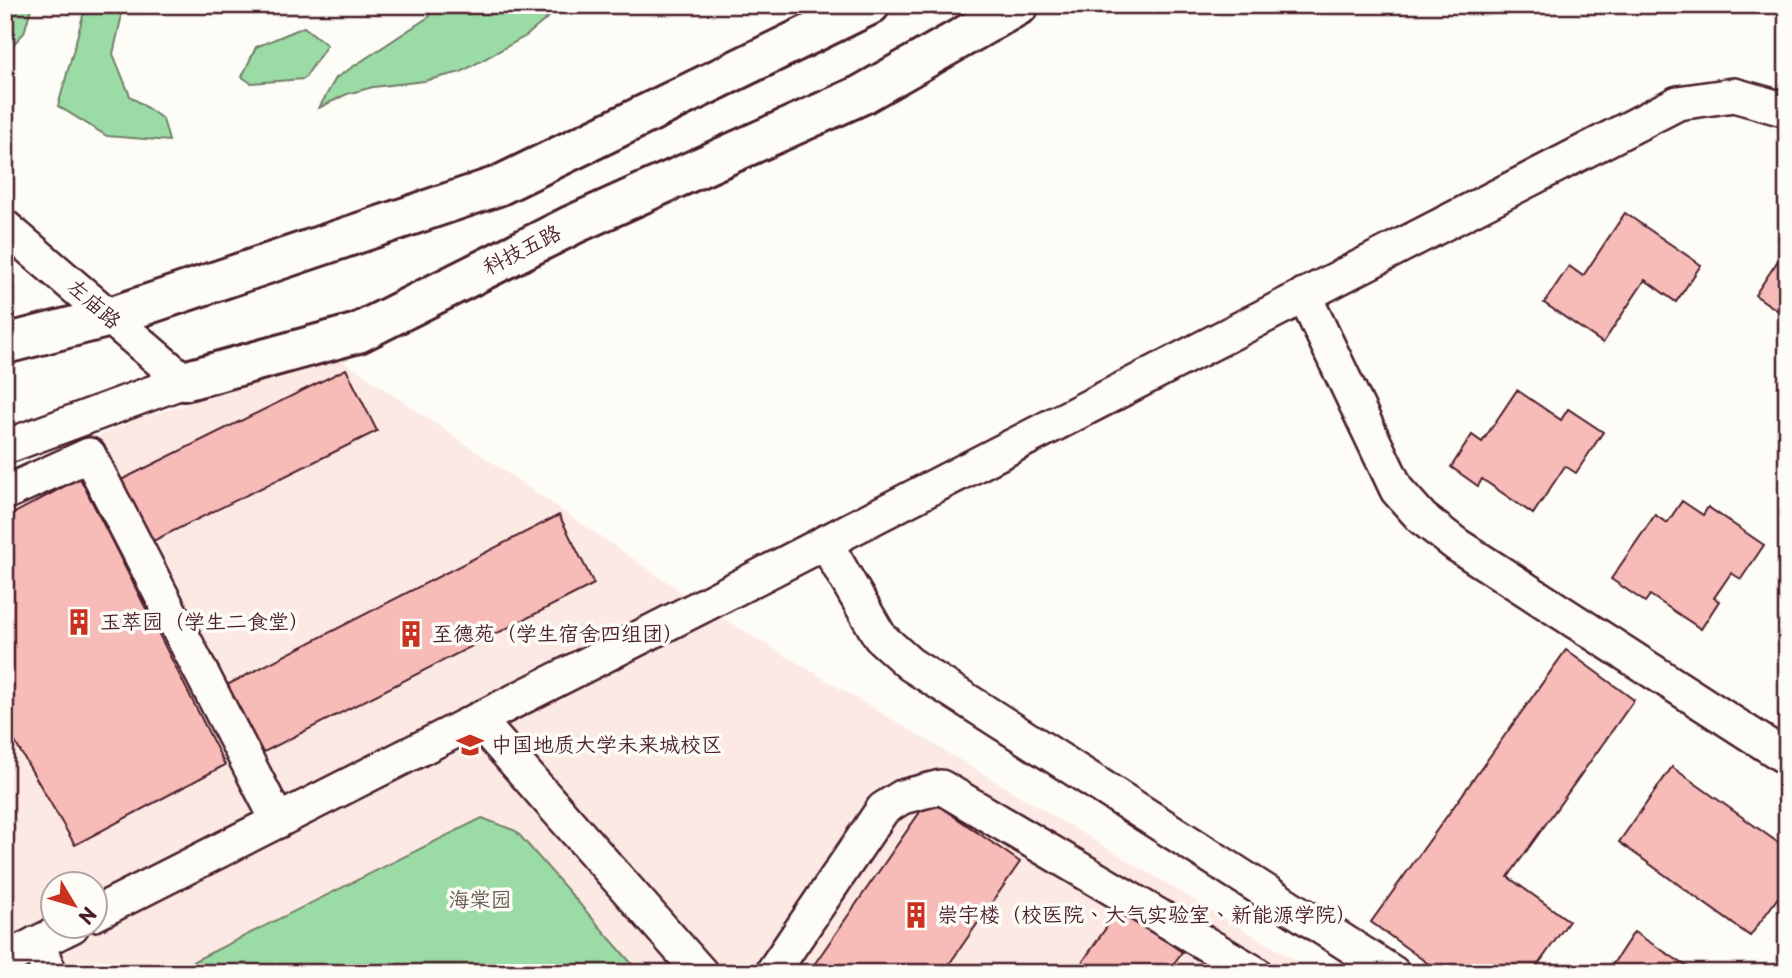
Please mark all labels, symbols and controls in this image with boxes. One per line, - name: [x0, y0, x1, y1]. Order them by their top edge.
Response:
- street label: 科技五路: [476, 215, 566, 282]
- street label: 左庙路: [61, 270, 130, 335]
- place label: 玉萃园（学生二食堂）: [100, 604, 310, 636]
- building icon: 玉萃园（学生二食堂）: [64, 607, 94, 637]
- place label: 至德苑（学生宿舍四组团）: [432, 616, 684, 648]
- building icon: 至德苑（学生宿舍四组团）: [396, 619, 426, 649]
- place label: 中国地质大学未来城校区: [491, 727, 722, 759]
- school or university icon: 中国地质大学未来城校区: [455, 730, 485, 760]
- north arrow: [38, 870, 108, 940]
- park label: 海棠园: [449, 882, 512, 914]
- place label: 崇宇楼（校医院、大气实验室、新能源学院）: [937, 897, 1357, 929]
- building icon: 崇宇楼（校医院、大气实验室、新能源学院）: [901, 900, 931, 930]
- text: N: [73, 902, 104, 931]

